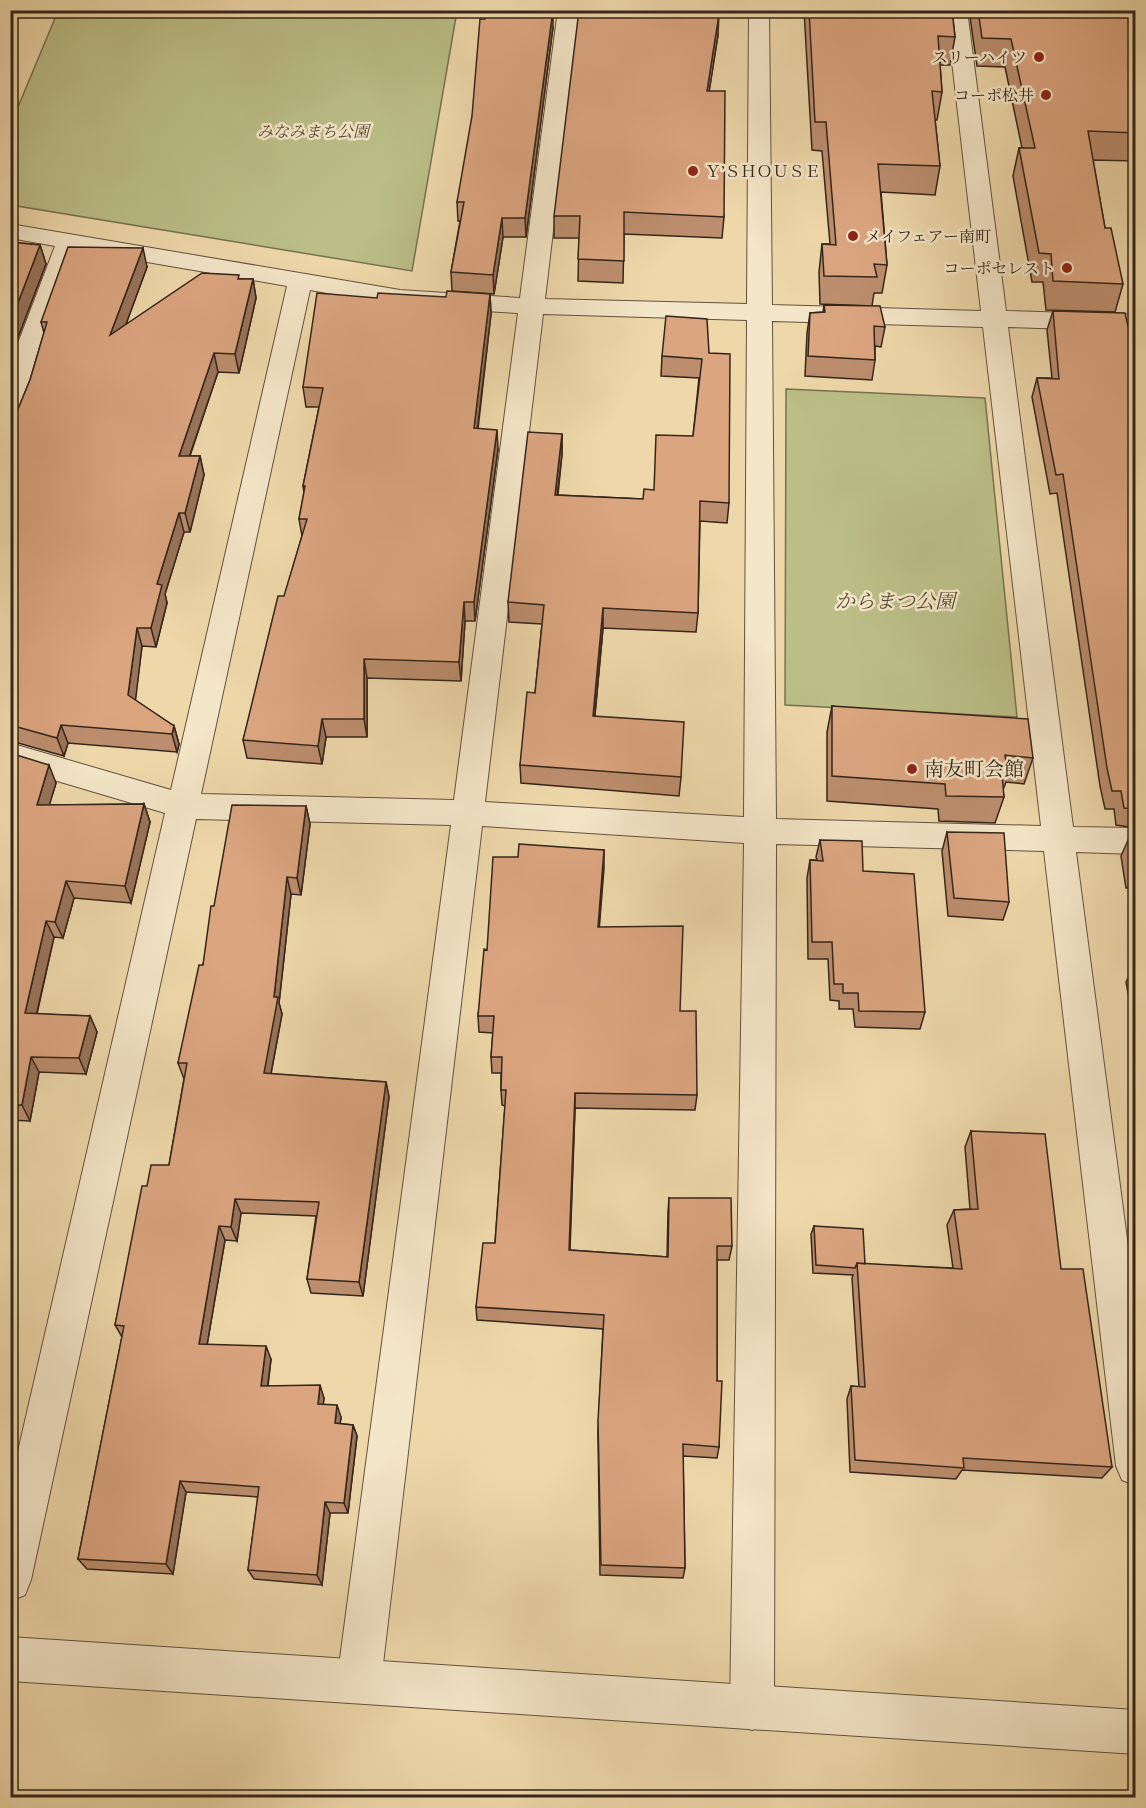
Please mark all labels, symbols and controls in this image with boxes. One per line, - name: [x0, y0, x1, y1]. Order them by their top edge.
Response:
- place label: スリーハイツ: [932, 47, 1027, 69]
- marker: スリーハイツ: [1032, 50, 1046, 64]
- place label: コーポ松井: [954, 85, 1034, 107]
- marker: コーポ松井: [1039, 88, 1053, 102]
- park label: みなみまち公園: [257, 121, 372, 143]
- place label: Ｙ’ＳＨＯＵＳＥ: [705, 161, 821, 183]
- marker: Ｙ’ＳＨＯＵＳＥ: [686, 164, 700, 178]
- place label: メイフェアー南町: [865, 226, 991, 248]
- marker: メイフェアー南町: [846, 229, 860, 243]
- place label: コーポセレスト: [943, 258, 1055, 280]
- marker: コーポセレスト: [1060, 261, 1074, 275]
- park label: からまつ公園: [835, 588, 958, 615]
- place label: 南友町会館: [924, 756, 1024, 783]
- marker: 南友町会館: [905, 762, 919, 776]

